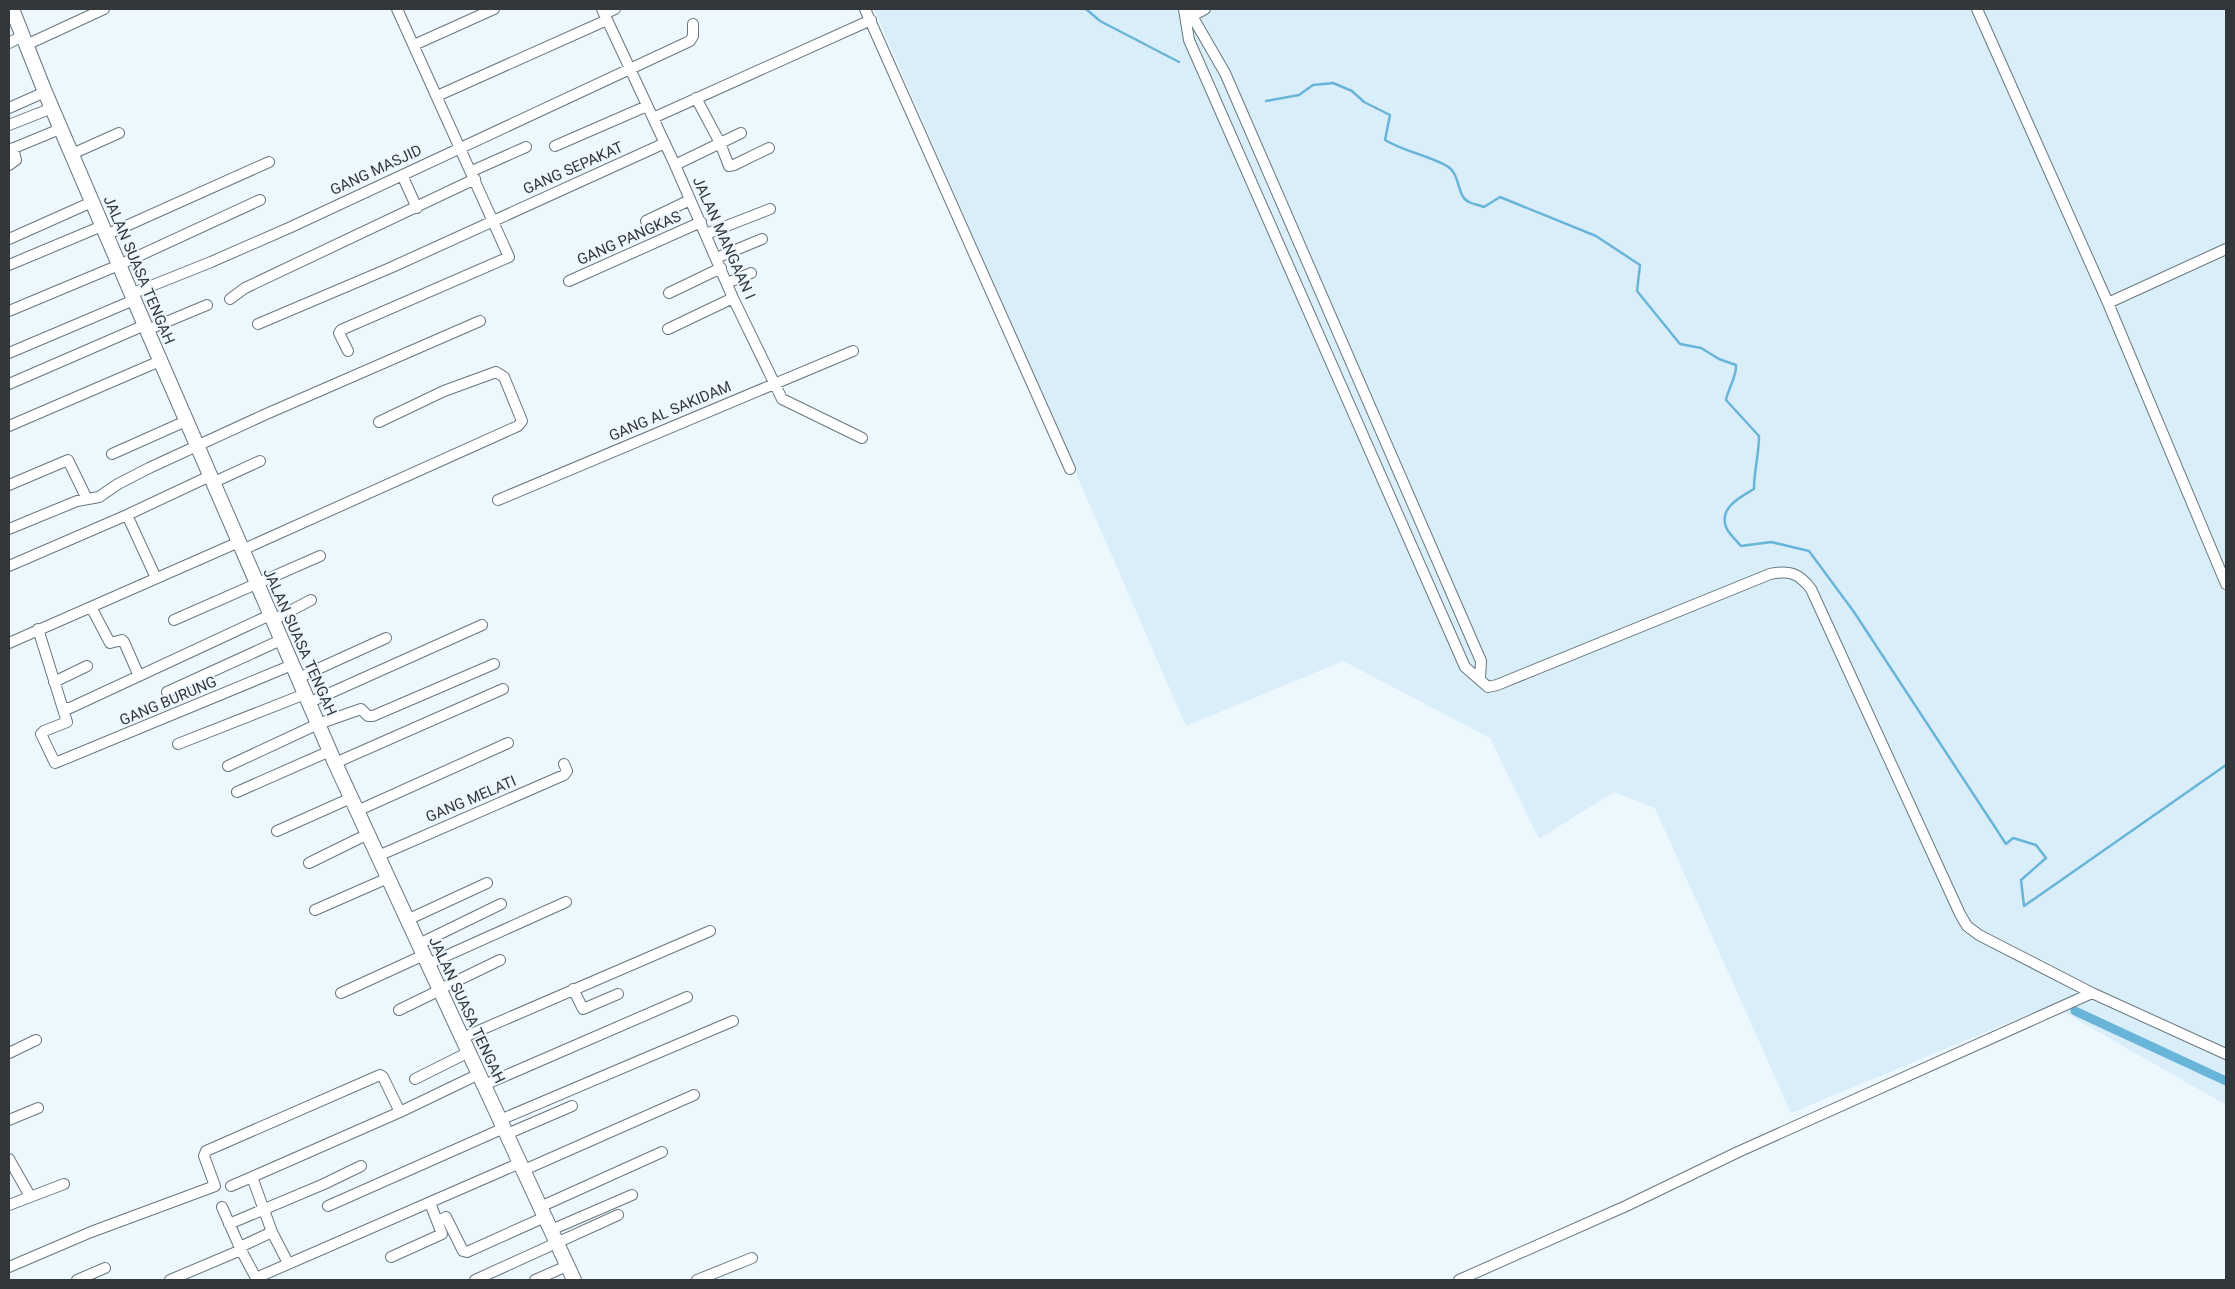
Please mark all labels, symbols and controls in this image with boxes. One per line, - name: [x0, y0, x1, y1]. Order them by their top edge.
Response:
- street label: GANG SEPAKAT: [520, 138, 626, 198]
- street label: GANG MASJID: [327, 141, 425, 199]
- street label: JALAN MANGAAN I: [689, 174, 759, 302]
- street label: JALAN SUASA TENGAH: [100, 193, 178, 347]
- street label: GANG PANGKAS: [574, 207, 684, 269]
- street label: GANG AL SAKIDAM: [606, 377, 734, 445]
- street label: JALAN SUASA TENGAH: [259, 565, 341, 719]
- street label: GANG BURUNG: [117, 672, 219, 730]
- street label: GANG MELATI: [423, 772, 519, 826]
- street label: JALAN SUASA TENGAH: [425, 934, 509, 1086]

